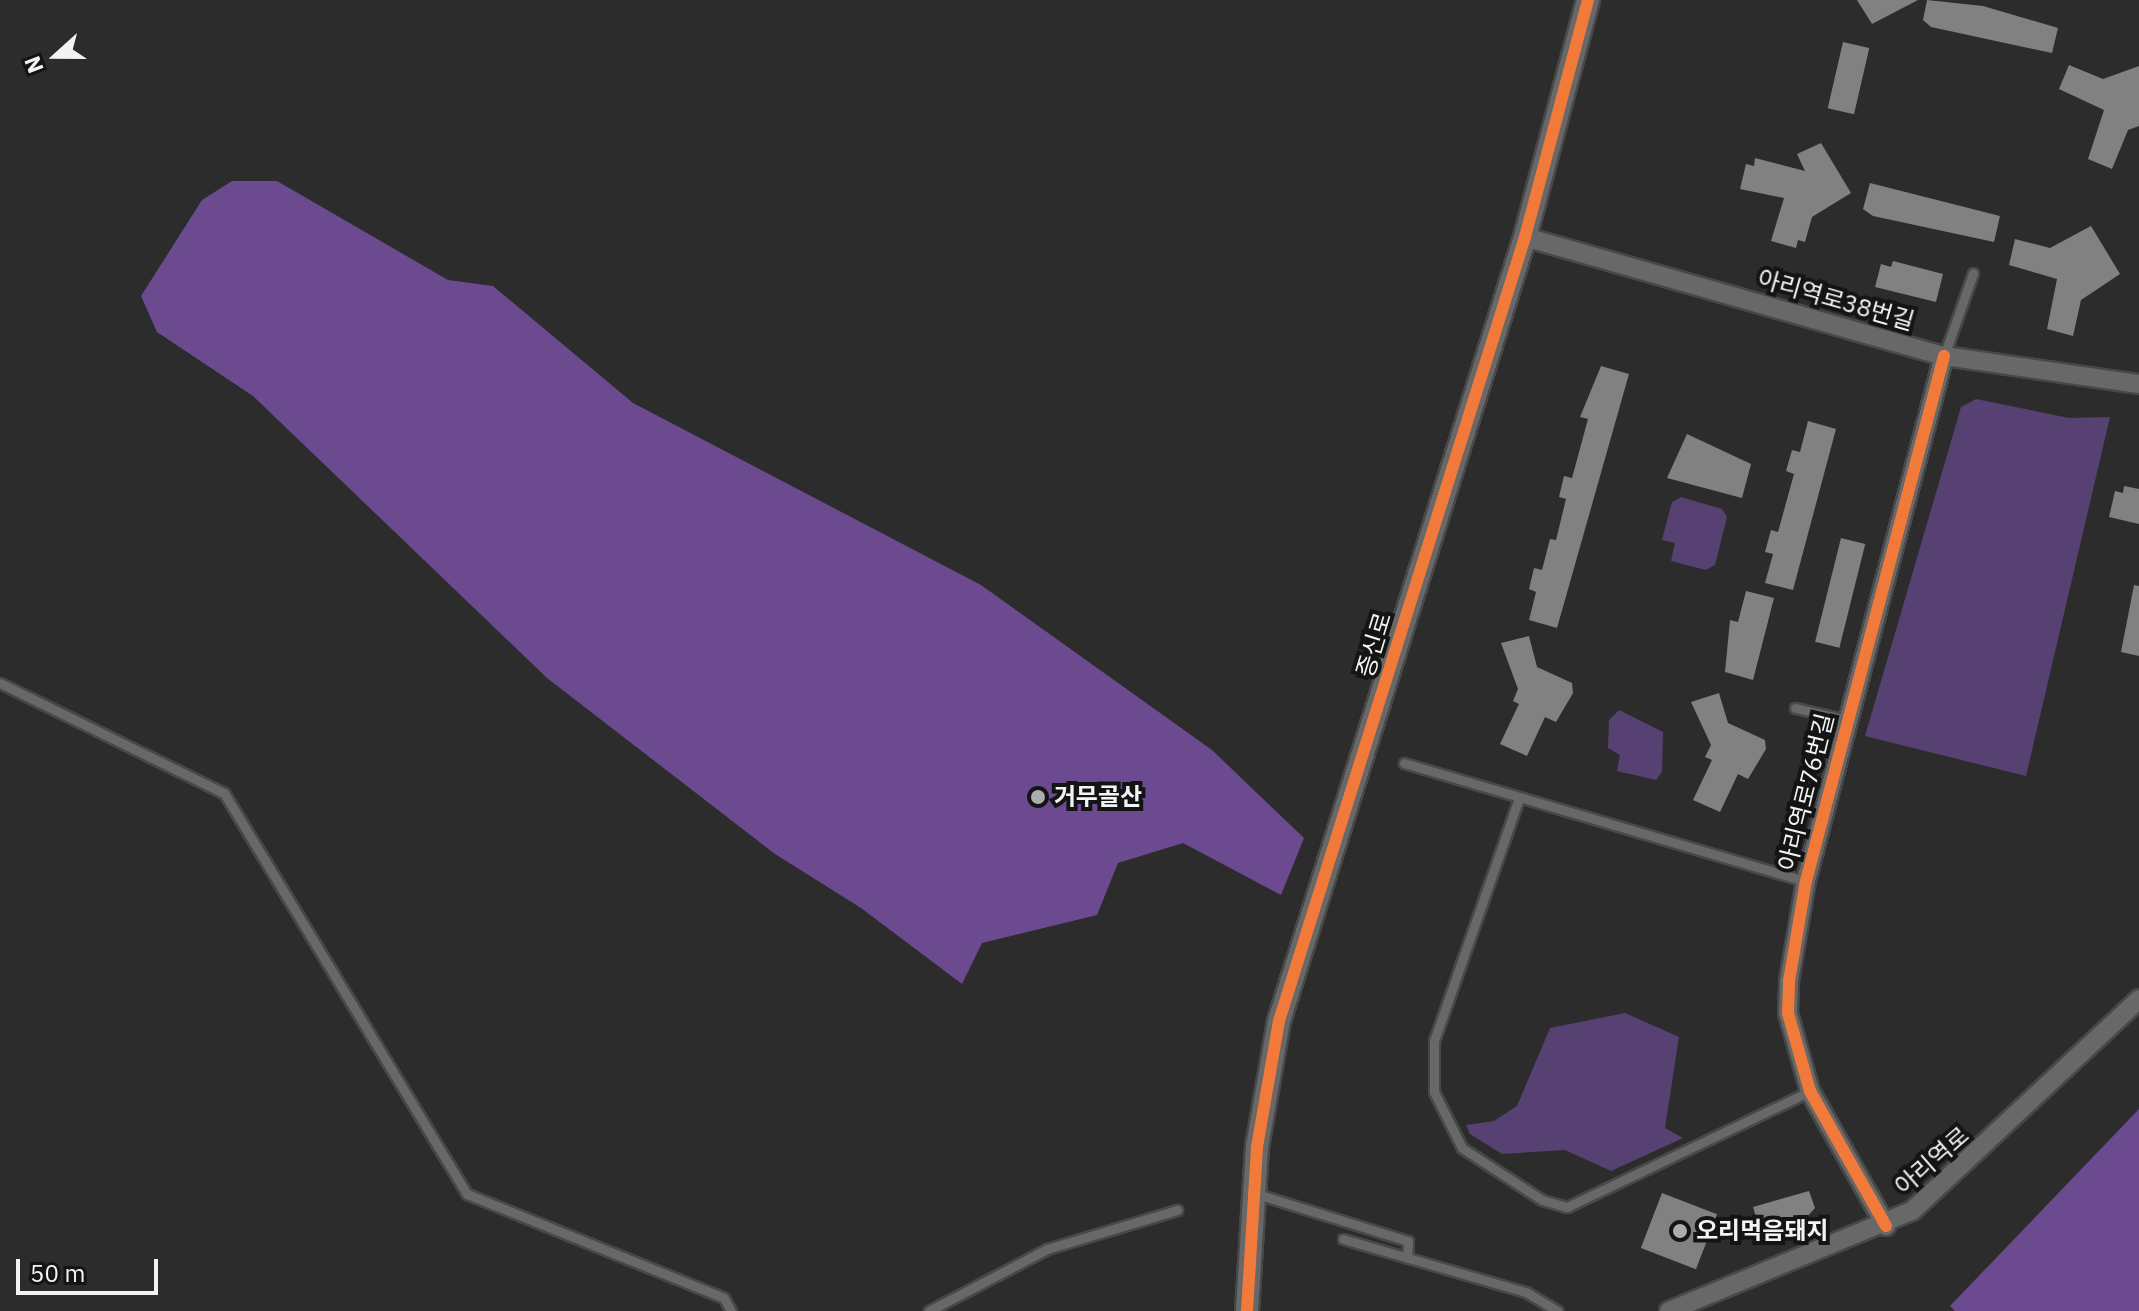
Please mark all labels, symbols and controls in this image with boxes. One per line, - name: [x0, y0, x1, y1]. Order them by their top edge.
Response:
- north arrow: [16, 16, 96, 96]
- text: N: [17, 52, 50, 77]
- street label: 아리역로38번길: [1755, 264, 1917, 336]
- street label: 증신로: [1351, 609, 1397, 681]
- street label: 아리역로76번길: [1773, 710, 1839, 874]
- place label: 거무골산: [1054, 783, 1142, 811]
- marker: 거무골산: [1029, 788, 1047, 806]
- street label: 아리역로: [1889, 1121, 1975, 1201]
- place label: 오리먹음돼지: [1696, 1217, 1828, 1245]
- marker: 오리먹음돼지: [1671, 1222, 1689, 1240]
- scale bar: [20, 1243, 162, 1293]
- text: 50 m: [30, 1257, 85, 1289]

